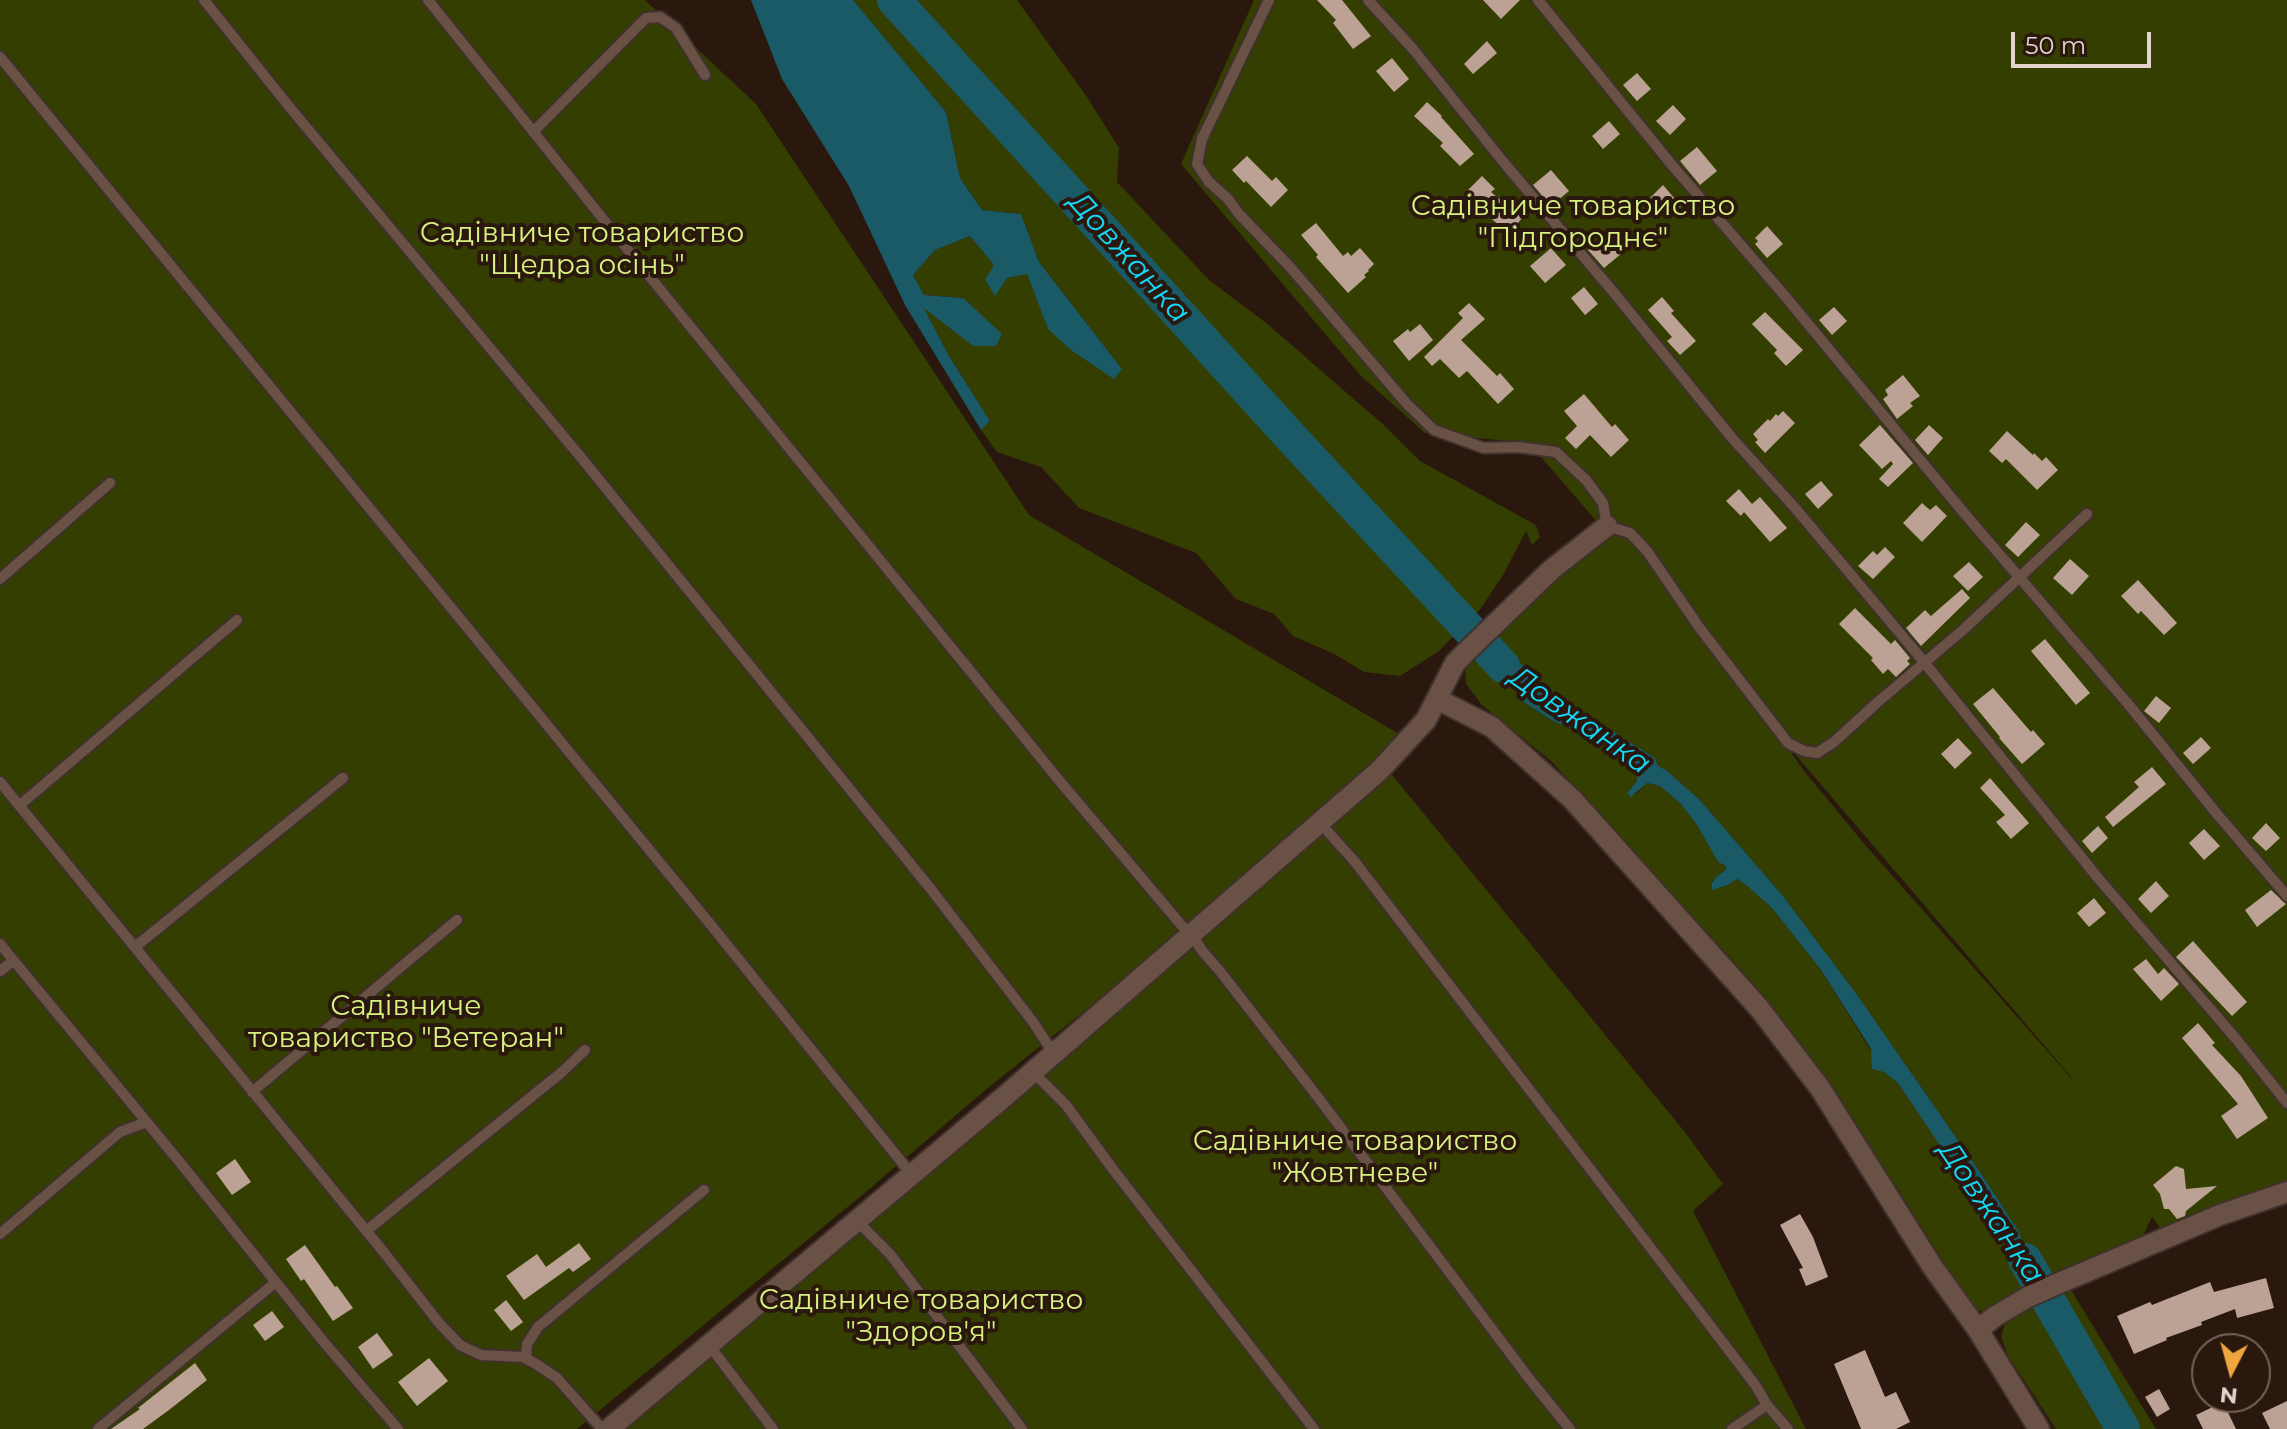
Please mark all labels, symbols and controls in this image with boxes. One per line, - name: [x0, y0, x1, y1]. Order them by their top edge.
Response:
- scale bar: [2015, 16, 2155, 66]
- text: 50 m: [2025, 31, 2086, 60]
- water label: Довжанка: [1061, 185, 1197, 331]
- park label: Садівниче товариство "Підгороднє": [1411, 190, 1735, 256]
- park label: Садівниче товариство "Щедра осінь": [420, 217, 744, 283]
- water label: Довжанка: [1503, 659, 1657, 783]
- park label: Садівниче товариство "Ветеран": [248, 990, 564, 1056]
- park label: Садівниче товариство "Жовтневе": [1193, 1125, 1517, 1191]
- water label: Довжанка: [1930, 1135, 2052, 1291]
- park label: Садівниче товариство "Здоров'я": [759, 1284, 1083, 1350]
- north arrow: [2191, 1333, 2271, 1413]
- text: N: [2218, 1381, 2239, 1410]

